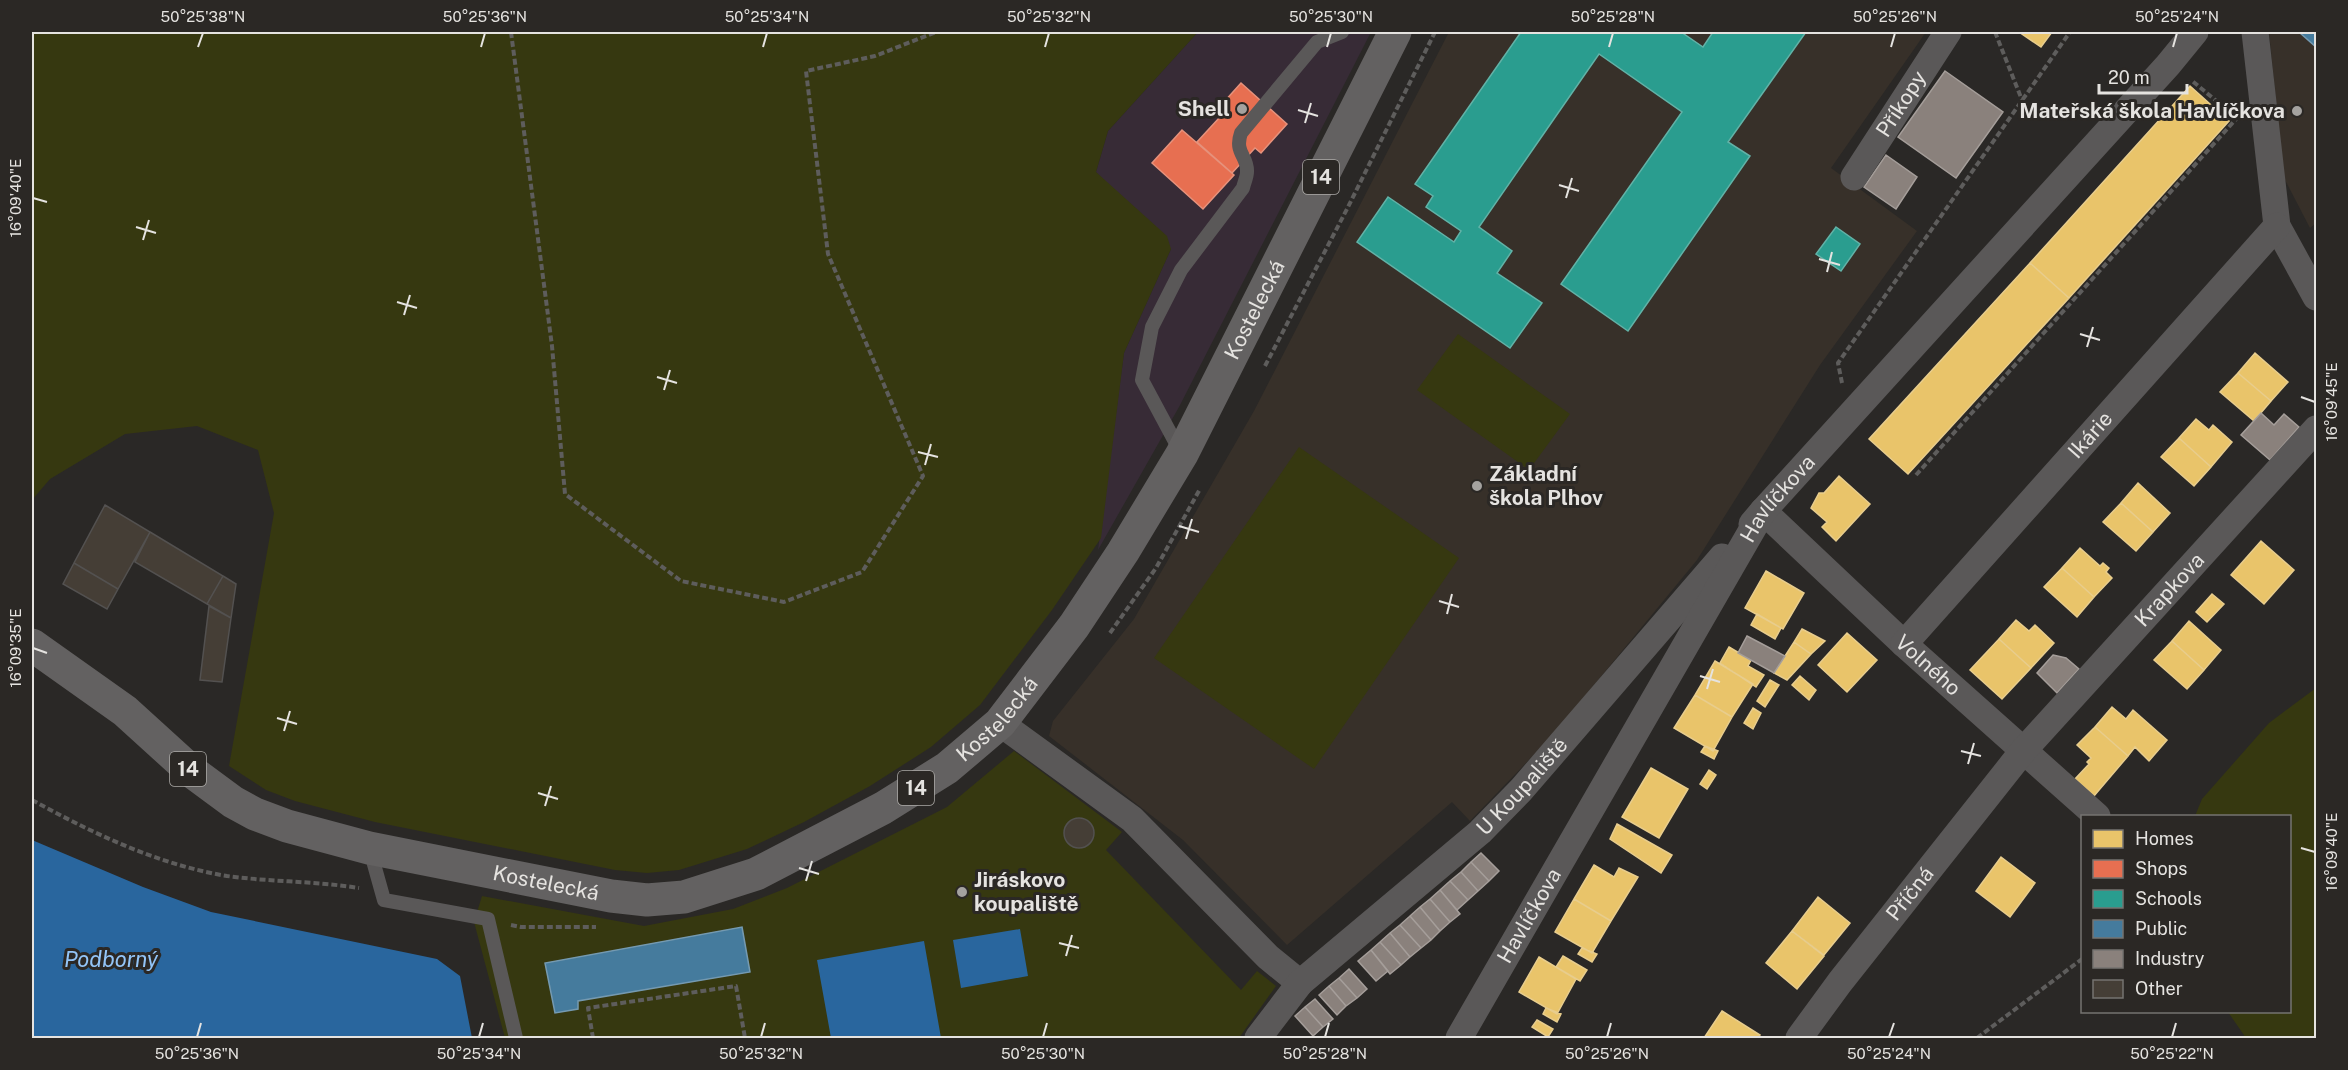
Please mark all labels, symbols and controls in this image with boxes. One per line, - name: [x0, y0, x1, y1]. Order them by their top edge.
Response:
- text: 50°25'38"N: [161, 8, 245, 25]
- text: 50°25'36"N: [443, 8, 527, 25]
- text: 50°25'34"N: [725, 8, 809, 25]
- text: 50°25'32"N: [1007, 8, 1091, 25]
- text: 50°25'30"N: [1289, 8, 1373, 25]
- text: 50°25'28"N: [1571, 8, 1655, 25]
- text: 50°25'26"N: [1853, 8, 1937, 25]
- text: 50°25'24"N: [2135, 8, 2219, 25]
- scale bar: [2099, 57, 2188, 95]
- street label: Příkopy: [1870, 66, 1931, 141]
- text: 20 m: [2108, 67, 2150, 88]
- place label: Shell: [1177, 96, 1230, 121]
- place label: Mateřská škola Havlíčkova: [2019, 98, 2285, 123]
- marker: Shell: [1235, 102, 1249, 116]
- marker: Mateřská škola Havlíčkova: [2290, 104, 2304, 118]
- text: 16°09'40"E: [7, 159, 24, 237]
- road number: 14: [1303, 160, 1339, 194]
- street label: Kostelecká: [1219, 256, 1290, 363]
- text: 16°09'45"E: [2323, 362, 2340, 442]
- street label: Ikárie: [2063, 406, 2117, 463]
- street label: Havlíčkova: [1735, 449, 1820, 547]
- place label: Základní škola Plhov: [1489, 461, 1603, 510]
- marker: Základní škola Plhov: [1470, 479, 1484, 493]
- street label: Krapkova: [2129, 547, 2209, 632]
- text: 16°09'35"E: [7, 608, 24, 688]
- street label: Volného: [1890, 629, 1966, 701]
- street label: Kostelecká: [951, 672, 1043, 767]
- street label: U Koupaliště: [1471, 732, 1572, 840]
- road number: 14: [170, 752, 206, 786]
- road number: 14: [898, 771, 934, 805]
- text: 16°09'40"E: [2323, 813, 2340, 891]
- legend: [2081, 815, 2291, 1013]
- text: Homes: [2135, 828, 2194, 849]
- text: Shops: [2135, 858, 2187, 879]
- street label: Kostelecká: [491, 860, 601, 905]
- street label: Příčná: [1881, 861, 1939, 925]
- street label: Havlíčkova: [1492, 864, 1566, 968]
- place label: Jiráskovo koupaliště: [974, 867, 1079, 916]
- marker: Jiráskovo koupaliště: [955, 885, 969, 899]
- text: Schools: [2135, 888, 2202, 909]
- text: Public: [2135, 918, 2187, 939]
- water label: Podborný: [64, 946, 159, 972]
- text: Industry: [2135, 948, 2205, 969]
- text: Other: [2135, 978, 2183, 999]
- text: 50°25'36"N: [155, 1045, 239, 1062]
- text: 50°25'34"N: [437, 1045, 521, 1062]
- text: 50°25'32"N: [719, 1045, 803, 1062]
- text: 50°25'30"N: [1001, 1045, 1085, 1062]
- text: 50°25'28"N: [1283, 1045, 1367, 1062]
- text: 50°25'26"N: [1565, 1045, 1649, 1062]
- text: 50°25'24"N: [1847, 1045, 1931, 1062]
- text: 50°25'22"N: [2130, 1045, 2214, 1062]

